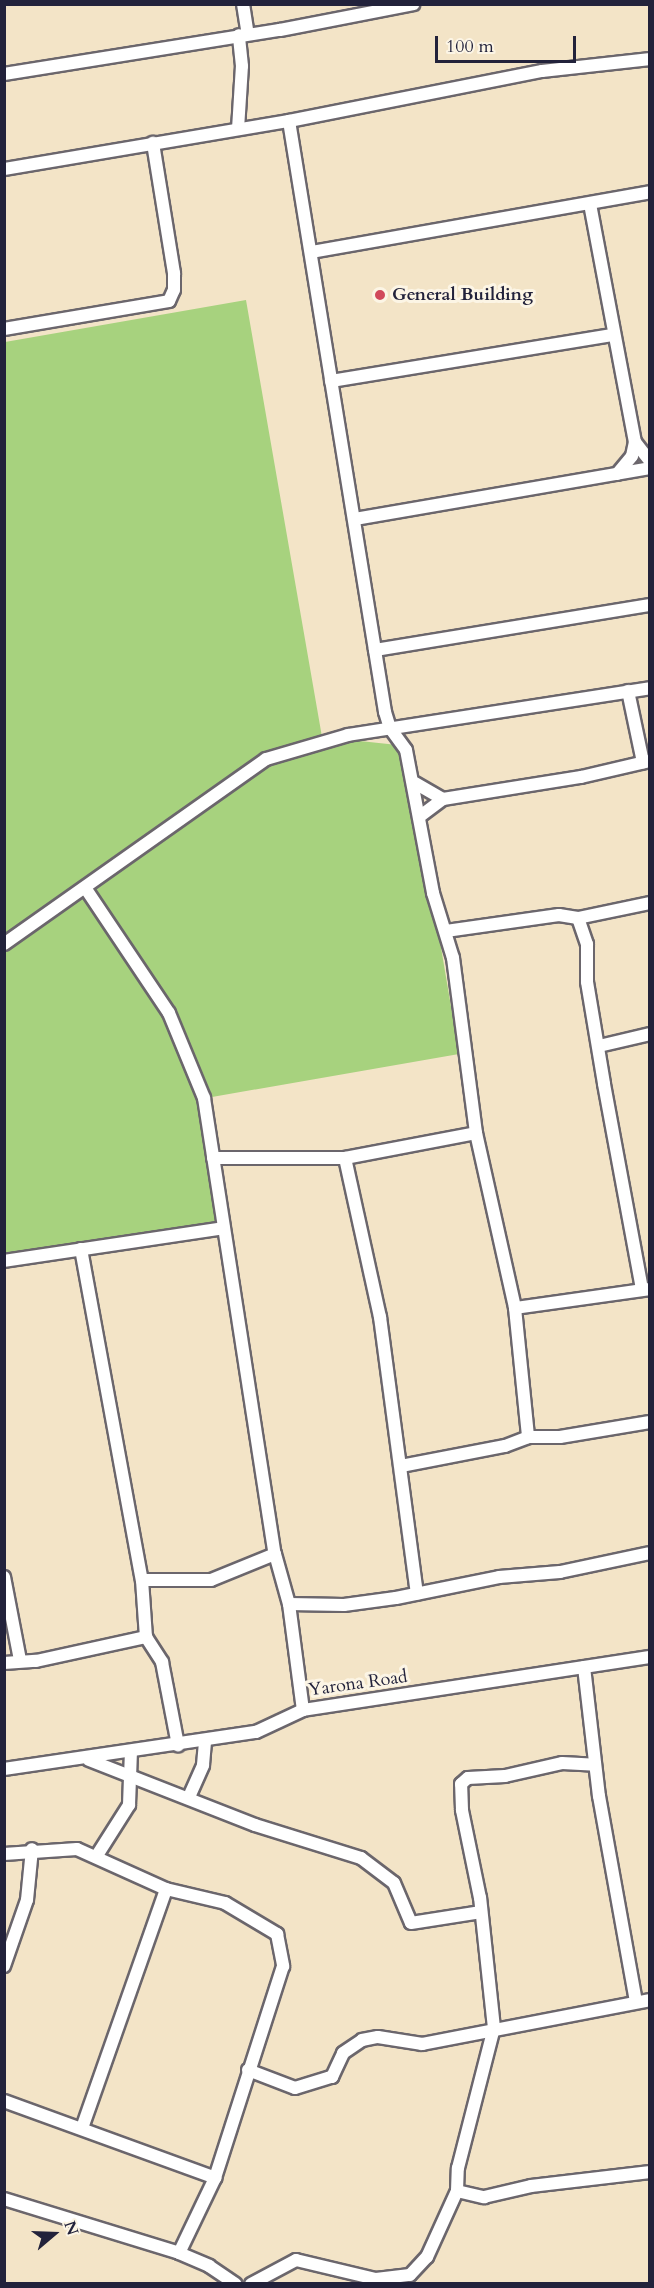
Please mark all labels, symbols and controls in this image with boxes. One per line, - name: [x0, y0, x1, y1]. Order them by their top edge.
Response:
- scale bar: [438, 24, 579, 62]
- text: 100 m: [446, 34, 494, 59]
- place label: General Building: [392, 284, 533, 306]
- marker: General Building: [373, 288, 387, 302]
- street label: Yarona Road: [307, 1666, 409, 1702]
- north arrow: [24, 2204, 84, 2264]
- text: N: [58, 2218, 84, 2238]

